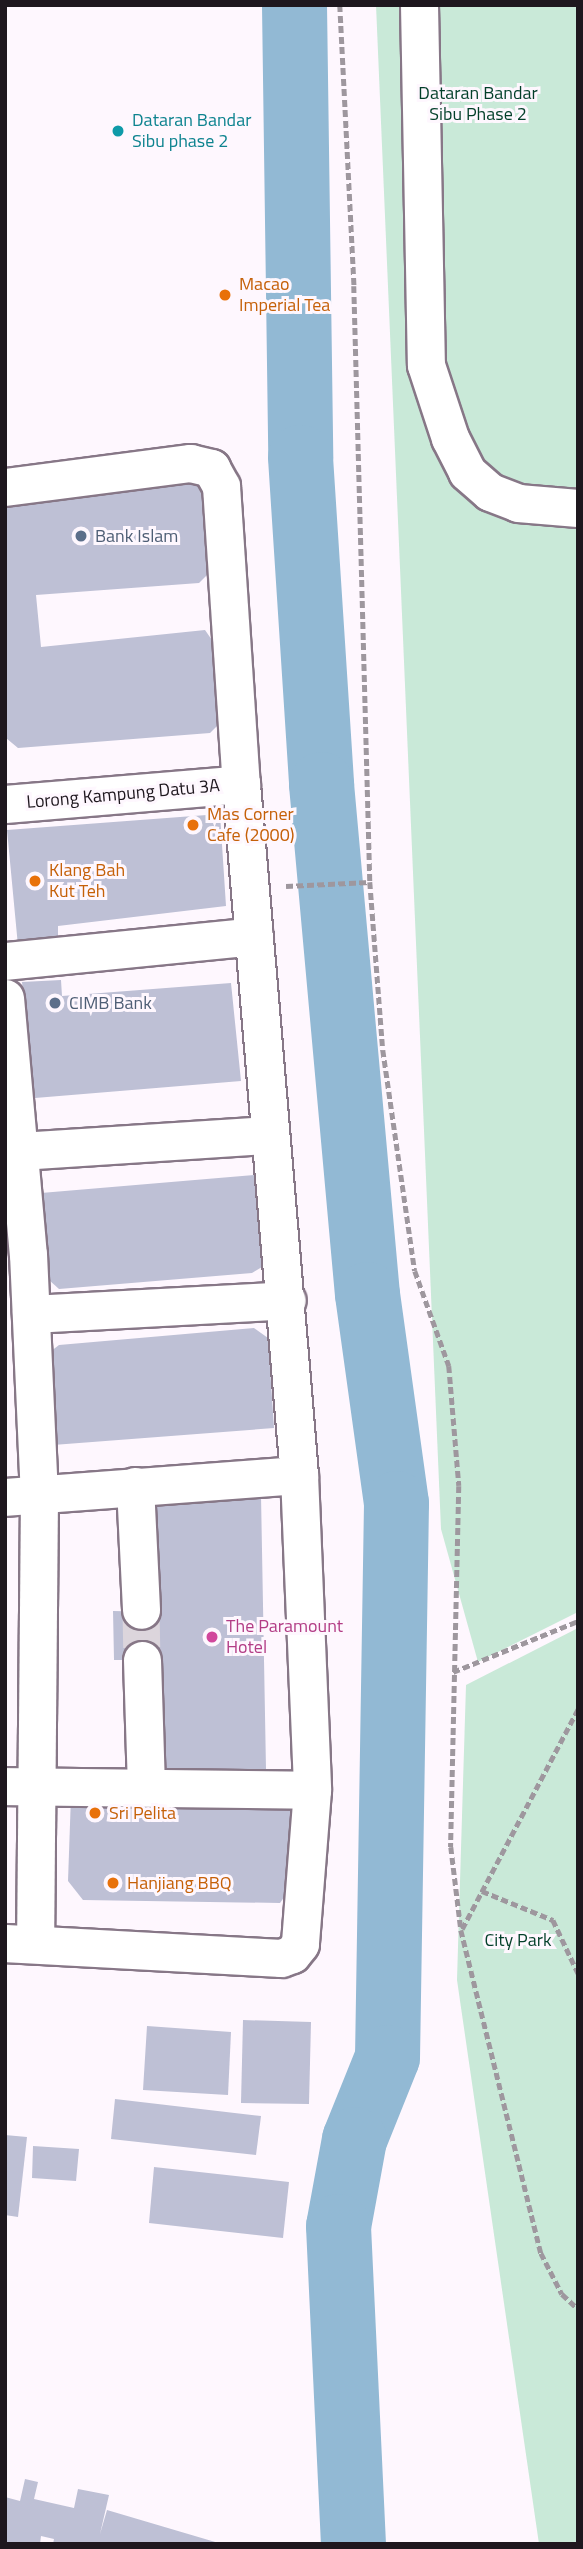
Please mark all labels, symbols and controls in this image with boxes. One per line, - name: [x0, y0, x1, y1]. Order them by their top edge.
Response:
- park label: Dataran Bandar Sibu Phase 2: [418, 83, 538, 126]
- place label: Dataran Bandar Sibu phase 2: [132, 110, 251, 152]
- marker: Dataran Bandar Sibu phase 2: [110, 123, 126, 139]
- place label: Macao Imperial Tea: [239, 274, 330, 316]
- marker: Macao Imperial Tea: [217, 287, 233, 303]
- place label: Bank Islam: [95, 525, 178, 547]
- marker: Bank Islam: [73, 528, 89, 544]
- street label: Lorong Kampung Datu 3A: [25, 775, 221, 813]
- place label: Mas Corner Cafe (2000): [207, 804, 294, 846]
- marker: Mas Corner Cafe (2000): [185, 817, 201, 833]
- place label: Klang Bah Kut Teh: [49, 860, 125, 903]
- marker: Klang Bah Kut Teh: [27, 873, 43, 889]
- place label: CIMB Bank: [69, 992, 152, 1014]
- marker: CIMB Bank: [47, 995, 63, 1011]
- place label: The Paramount Hotel: [226, 1616, 343, 1658]
- marker: The Paramount Hotel: [204, 1629, 220, 1645]
- place label: Sri Pelita: [109, 1802, 176, 1824]
- marker: Sri Pelita: [87, 1805, 103, 1821]
- place label: Hanjiang BBQ: [127, 1872, 232, 1894]
- marker: Hanjiang BBQ: [105, 1875, 121, 1891]
- park label: City Park: [484, 1929, 552, 1951]

